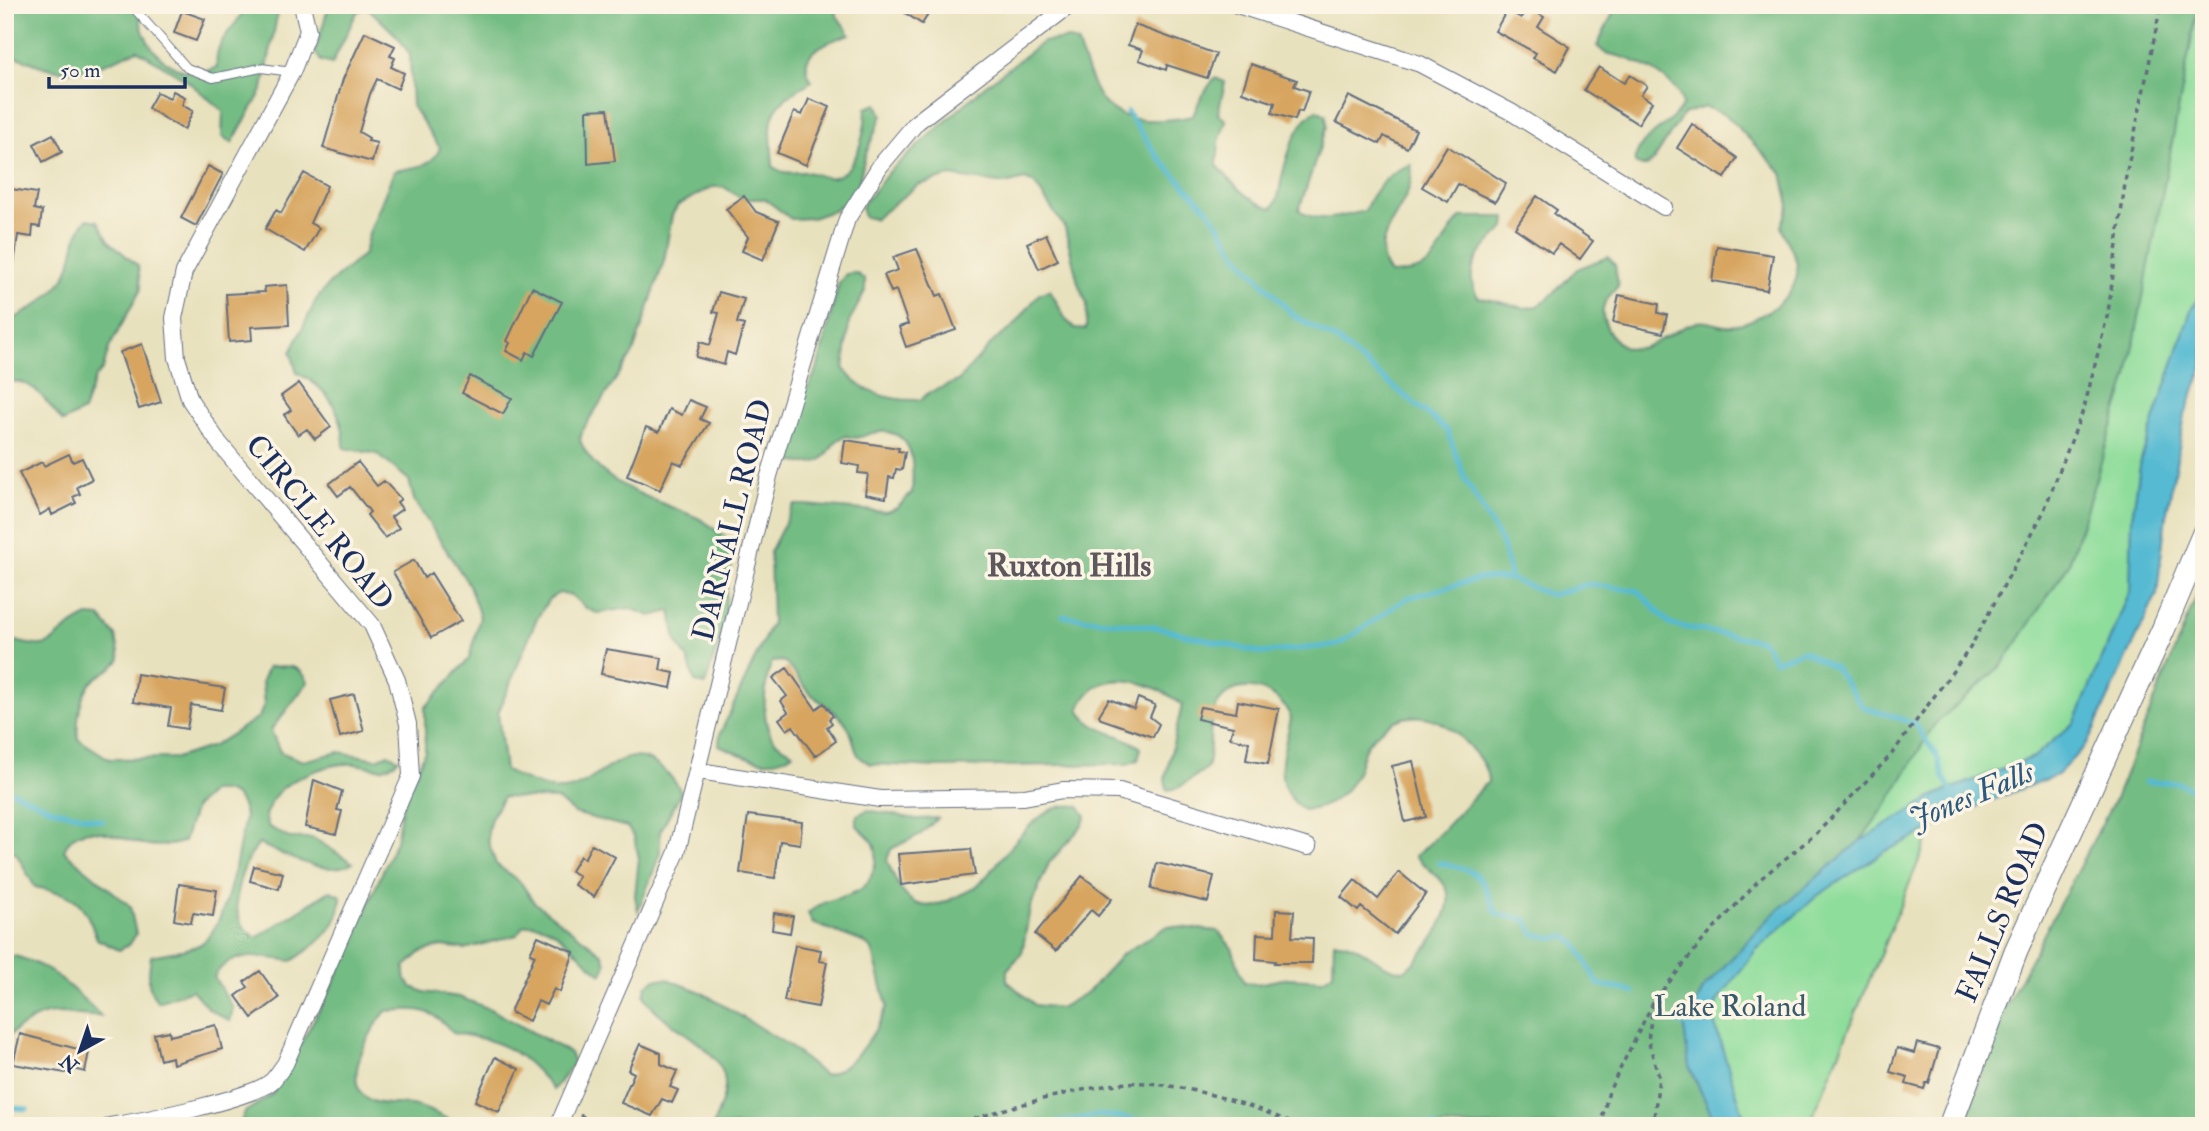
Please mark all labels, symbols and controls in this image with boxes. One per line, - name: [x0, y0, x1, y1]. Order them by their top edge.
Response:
- scale bar: [49, 46, 186, 90]
- text: 50 m: [60, 57, 101, 84]
- street label: DARNALL ROAD: [685, 395, 780, 645]
- street label: CIRCLE ROAD: [238, 427, 402, 618]
- district label: Ruxton Hills: [987, 546, 1151, 586]
- water label: Jones Falls: [1903, 751, 2041, 840]
- street label: FALLS ROAD: [1948, 817, 2057, 1008]
- park label: Lake Roland: [1654, 988, 1806, 1025]
- north arrow: [46, 1016, 116, 1086]
- text: N: [55, 1048, 85, 1079]

